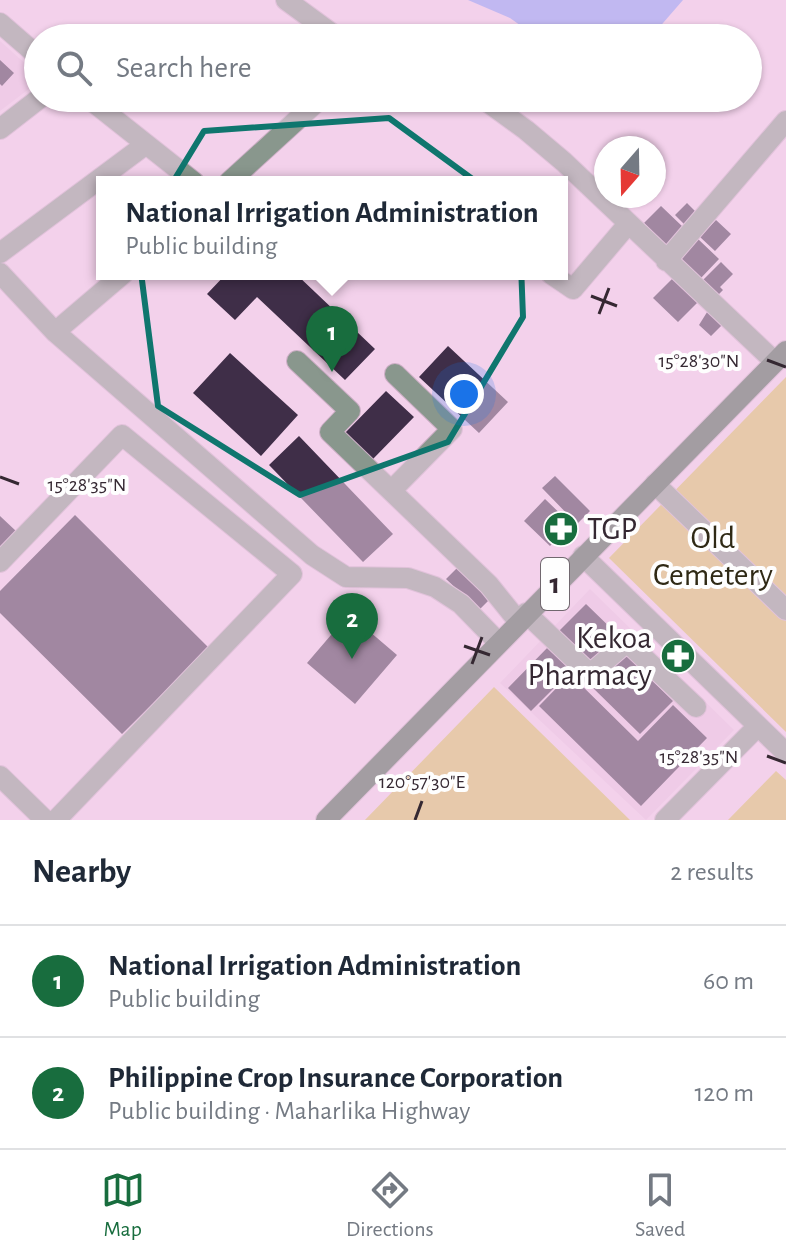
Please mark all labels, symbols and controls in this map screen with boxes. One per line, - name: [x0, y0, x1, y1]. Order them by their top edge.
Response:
- search box: [24, 24, 762, 112]
- icon: search: [52, 46, 96, 90]
- text: Search here: [116, 53, 252, 83]
- north arrow: [594, 136, 666, 208]
- popup: [96, 176, 568, 280]
- text: National Irrigation Administration: [125, 198, 539, 228]
- text: Public building: [125, 233, 277, 259]
- pin: 1: [306, 306, 358, 372]
- text: 15°28'30"N: [658, 351, 740, 371]
- your location: [444, 374, 484, 414]
- text: 15°28'35"N: [48, 475, 126, 495]
- pharmacy icon: TGP: [542, 510, 580, 548]
- place label: TGP: [587, 513, 637, 545]
- park label: Old Cemetery: [653, 522, 773, 591]
- road number: 1: [541, 558, 569, 610]
- pin: 2: [326, 593, 378, 659]
- place label: Kekoa Pharmacy: [528, 622, 652, 691]
- pharmacy icon: Kekoa Pharmacy: [659, 637, 697, 675]
- text: 15°28'35"N: [660, 747, 738, 767]
- text: 120°57'30"E: [379, 772, 466, 792]
- text: Nearby: [32, 855, 131, 889]
- text: 2 results: [670, 859, 754, 885]
- text: National Irrigation Administration: [108, 951, 521, 981]
- text: 1: [53, 968, 63, 994]
- text: 60 m: [703, 968, 754, 994]
- text: Public building: [108, 986, 260, 1012]
- text: Philippine Crop Insurance Corporation: [108, 1063, 563, 1093]
- text: 2: [52, 1080, 64, 1106]
- text: 120 m: [694, 1080, 754, 1106]
- text: Public building · Maharlika Highway: [108, 1098, 470, 1124]
- tab: Map: [101, 1168, 145, 1242]
- tab: Directions: [346, 1168, 434, 1242]
- tab: Saved: [635, 1168, 685, 1242]

